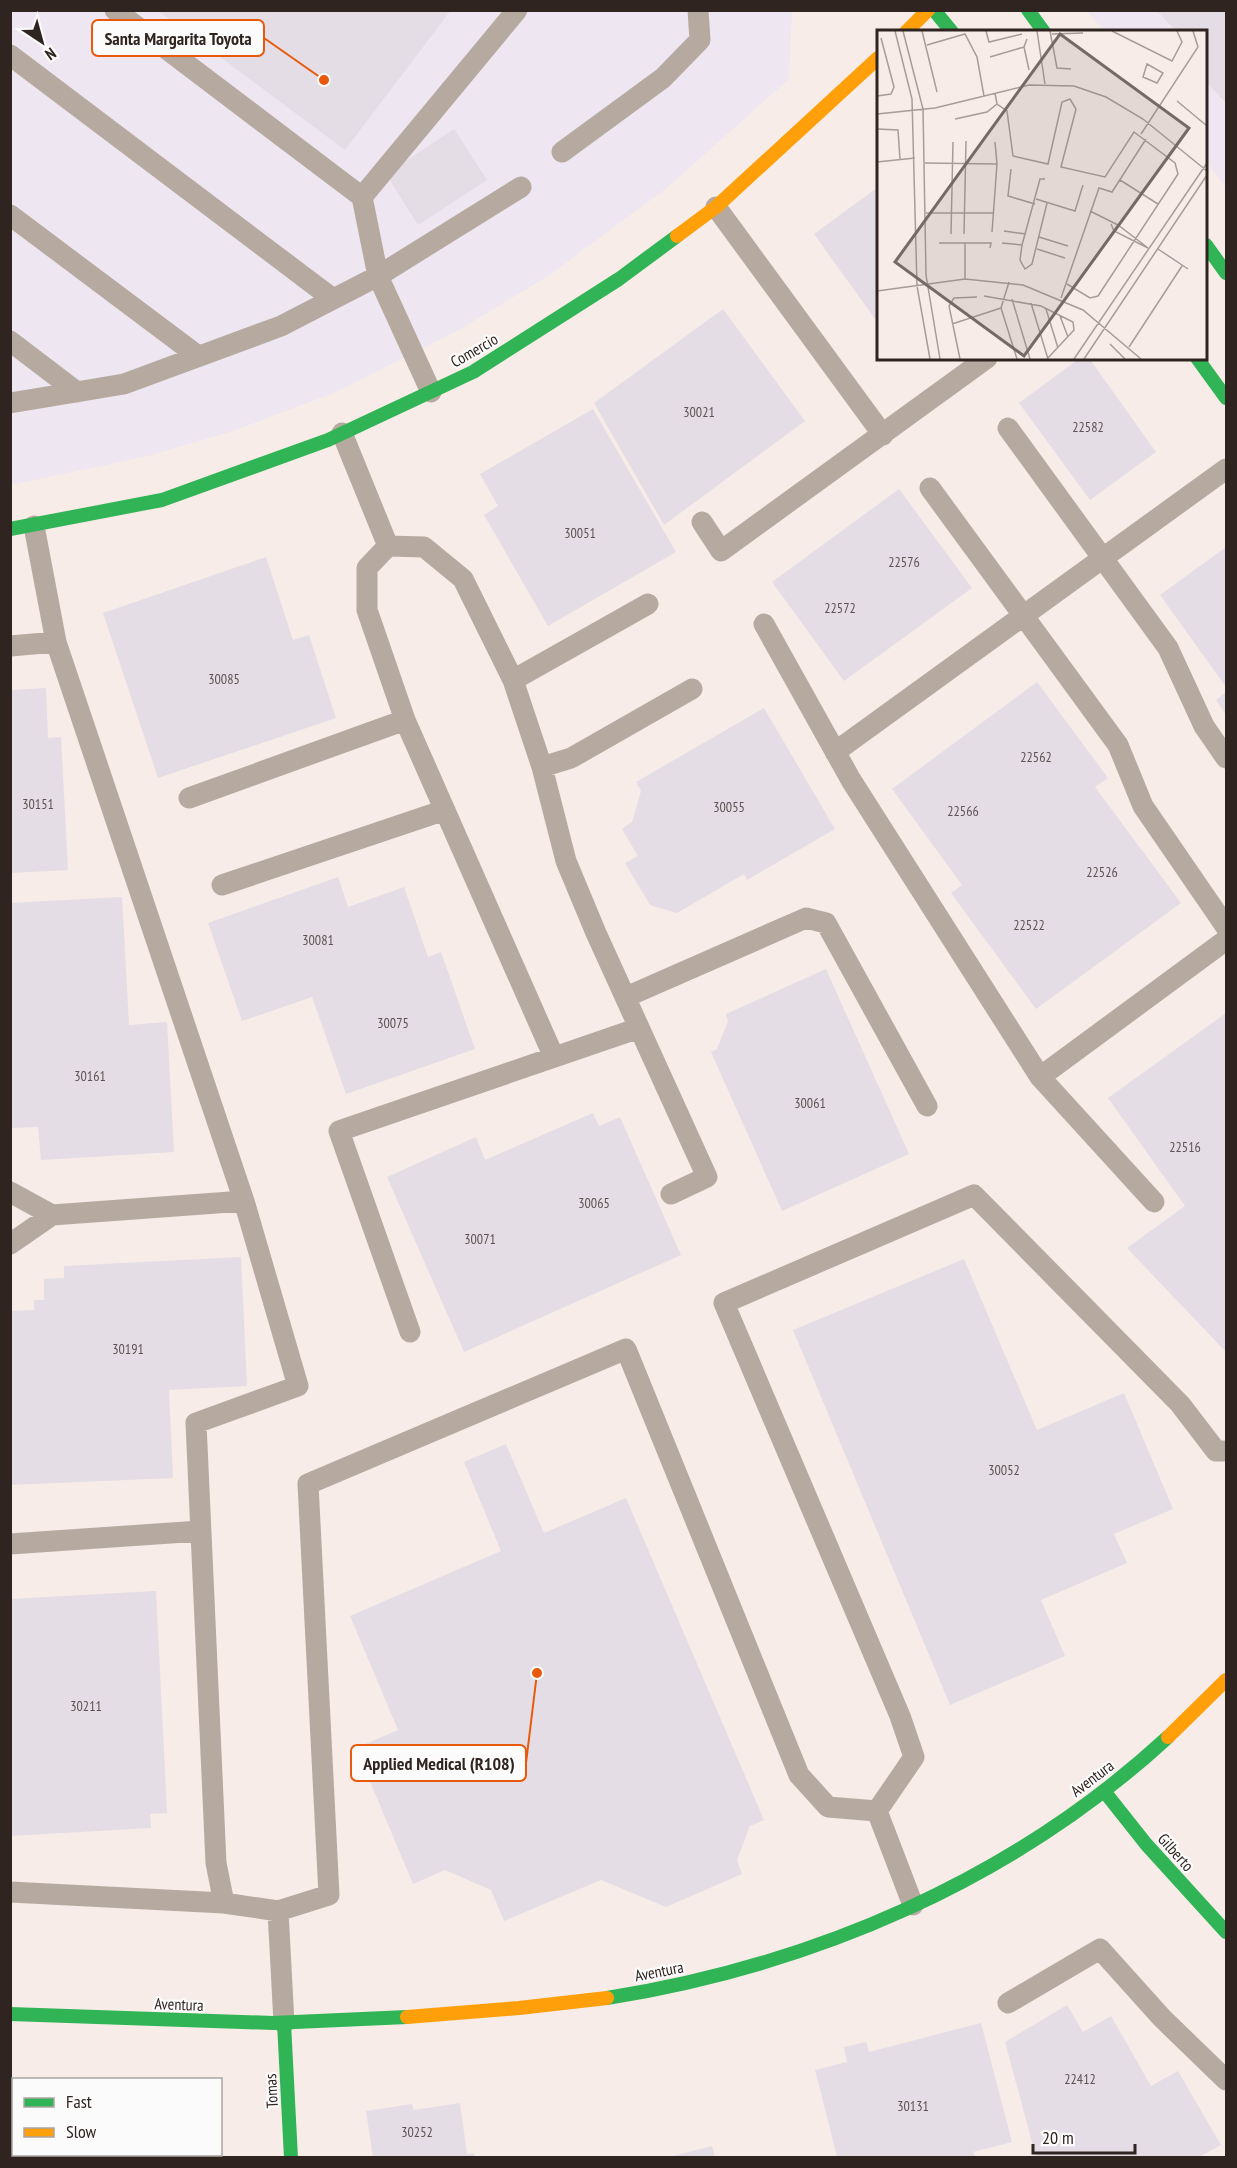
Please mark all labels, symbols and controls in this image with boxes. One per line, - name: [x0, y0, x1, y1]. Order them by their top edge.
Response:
- north arrow: [12, 12, 72, 72]
- callout: Santa Margarita Toyota: [92, 20, 264, 56]
- text: Santa Margarita Toyota: [104, 27, 252, 50]
- inset map: [877, 30, 1207, 360]
- text: N: [41, 44, 60, 65]
- street label: Comercio: [447, 328, 501, 371]
- house number: 30021: [683, 403, 715, 421]
- house number: 22582: [1072, 418, 1104, 436]
- house number: 30051: [564, 524, 596, 542]
- house number: 22576: [888, 553, 920, 571]
- house number: 22572: [824, 599, 856, 617]
- house number: 30085: [208, 670, 240, 688]
- house number: 22562: [1020, 748, 1052, 766]
- house number: 30151: [22, 795, 54, 813]
- house number: 30055: [713, 798, 745, 816]
- house number: 22566: [947, 802, 979, 820]
- house number: 22526: [1086, 863, 1118, 881]
- house number: 22522: [1013, 916, 1045, 934]
- house number: 30081: [302, 931, 334, 949]
- house number: 30075: [377, 1014, 409, 1032]
- house number: 30161: [74, 1067, 106, 1085]
- house number: 30061: [794, 1094, 826, 1112]
- house number: 22516: [1169, 1138, 1201, 1156]
- house number: 30065: [578, 1194, 610, 1212]
- house number: 30071: [464, 1230, 496, 1248]
- house number: 30191: [112, 1340, 144, 1358]
- house number: 30052: [988, 1461, 1020, 1479]
- house number: 30211: [70, 1697, 102, 1715]
- callout: Applied Medical (R108): [351, 1745, 526, 1781]
- text: Applied Medical (R108): [362, 1752, 515, 1775]
- street label: Aventura: [1066, 1755, 1118, 1801]
- street label: Gilberto: [1154, 1829, 1198, 1875]
- street label: Aventura: [633, 1957, 685, 1985]
- street label: Aventura: [154, 1993, 204, 2015]
- house number: 22412: [1064, 2070, 1096, 2088]
- street label: Tomas: [260, 2073, 282, 2109]
- legend: [12, 2078, 222, 2156]
- text: Fast: [66, 2090, 92, 2113]
- house number: 30131: [897, 2097, 929, 2115]
- scale bar: [1033, 2117, 1135, 2155]
- text: Slow: [66, 2120, 97, 2143]
- house number: 30252: [401, 2123, 433, 2141]
- text: 20 m: [1042, 2126, 1074, 2149]

